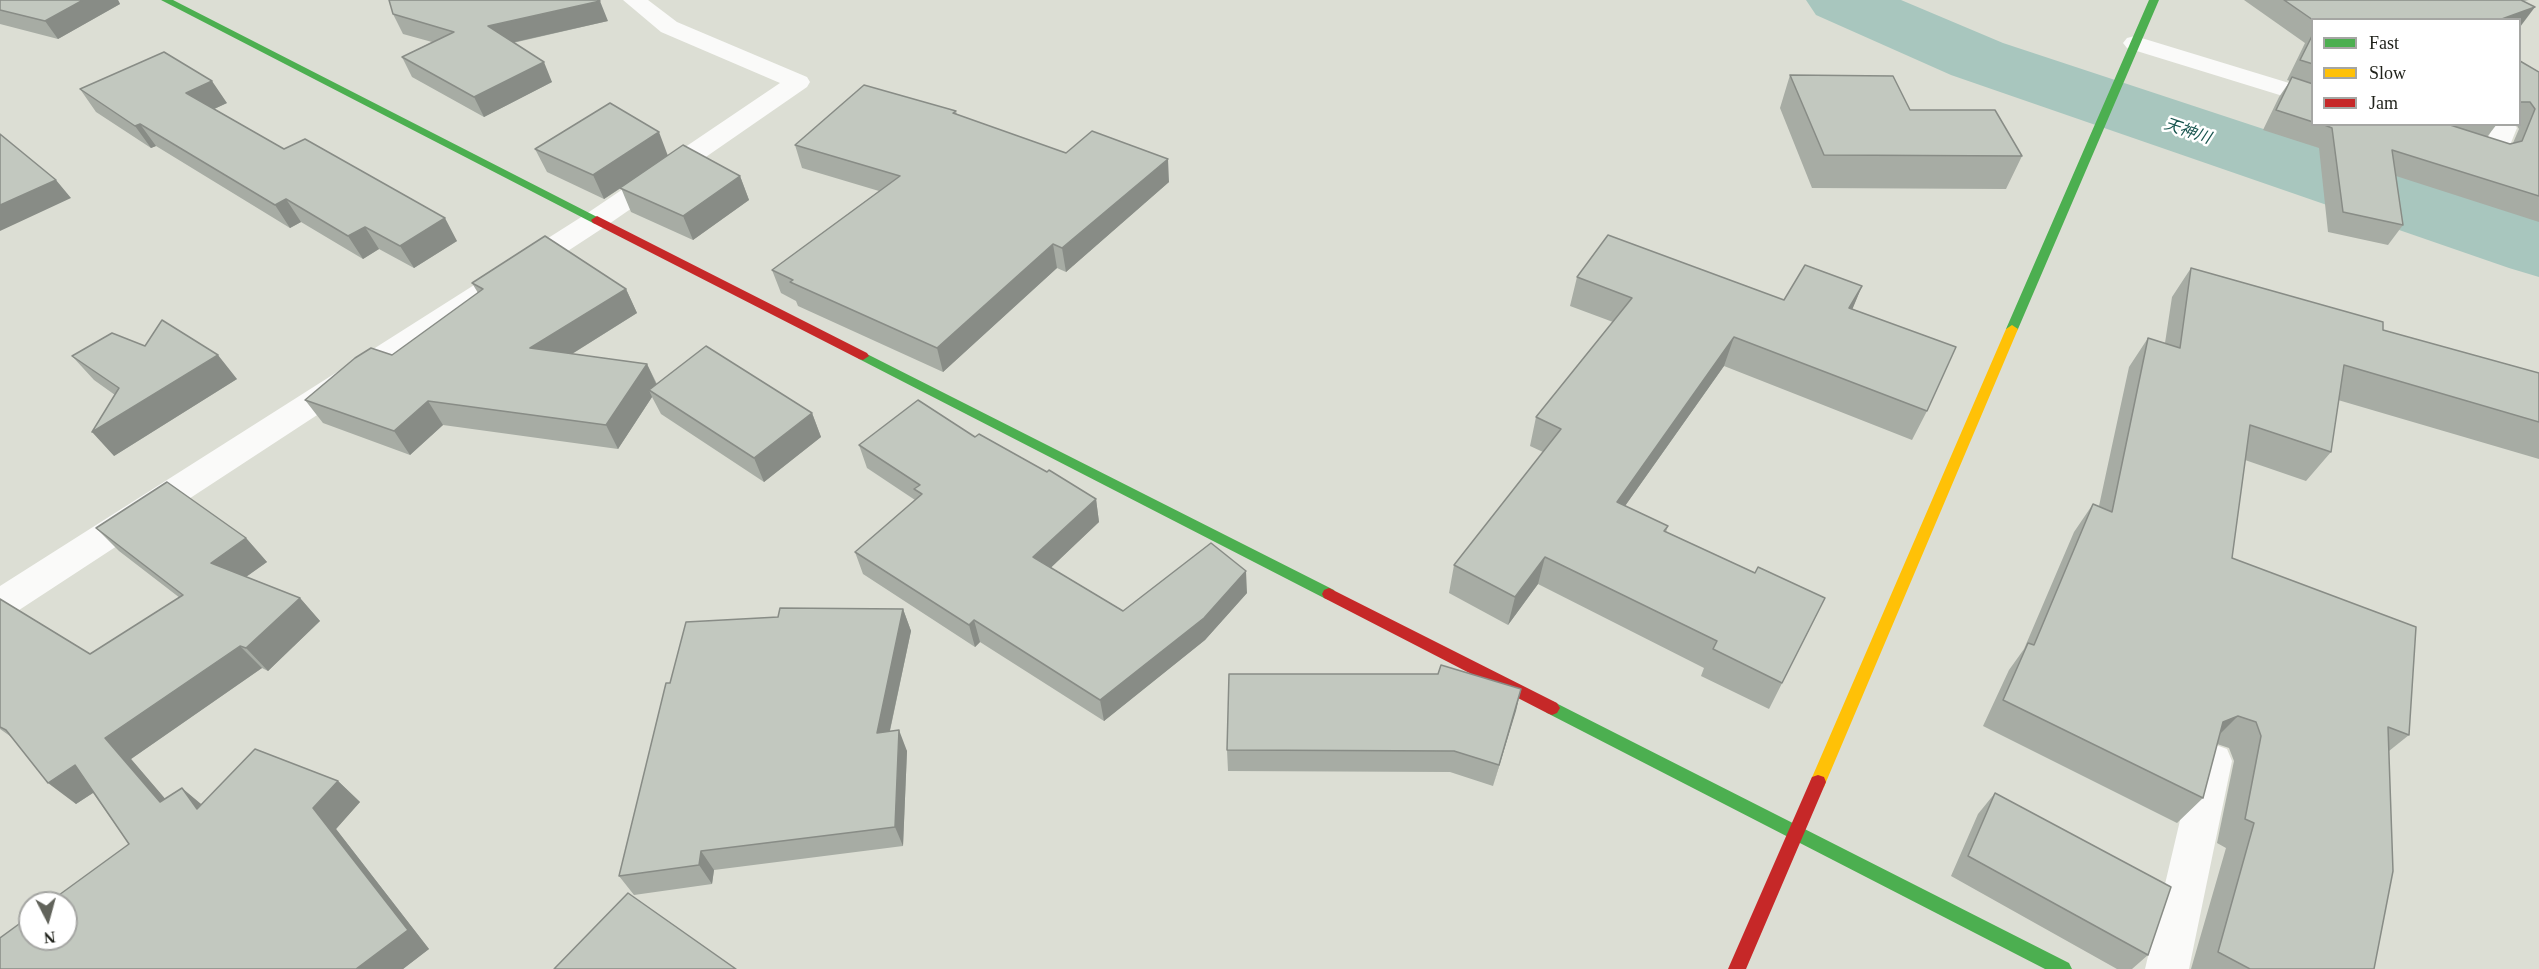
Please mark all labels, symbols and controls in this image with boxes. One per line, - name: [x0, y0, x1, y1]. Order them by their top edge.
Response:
- legend: [2311, 18, 2521, 126]
- text: Fast: [2369, 33, 2399, 53]
- text: Slow: [2369, 63, 2406, 83]
- text: Jam: [2369, 93, 2398, 113]
- water label: 天神川: [2162, 113, 2214, 147]
- north arrow: [18, 891, 78, 951]
- text: N: [43, 928, 56, 946]

